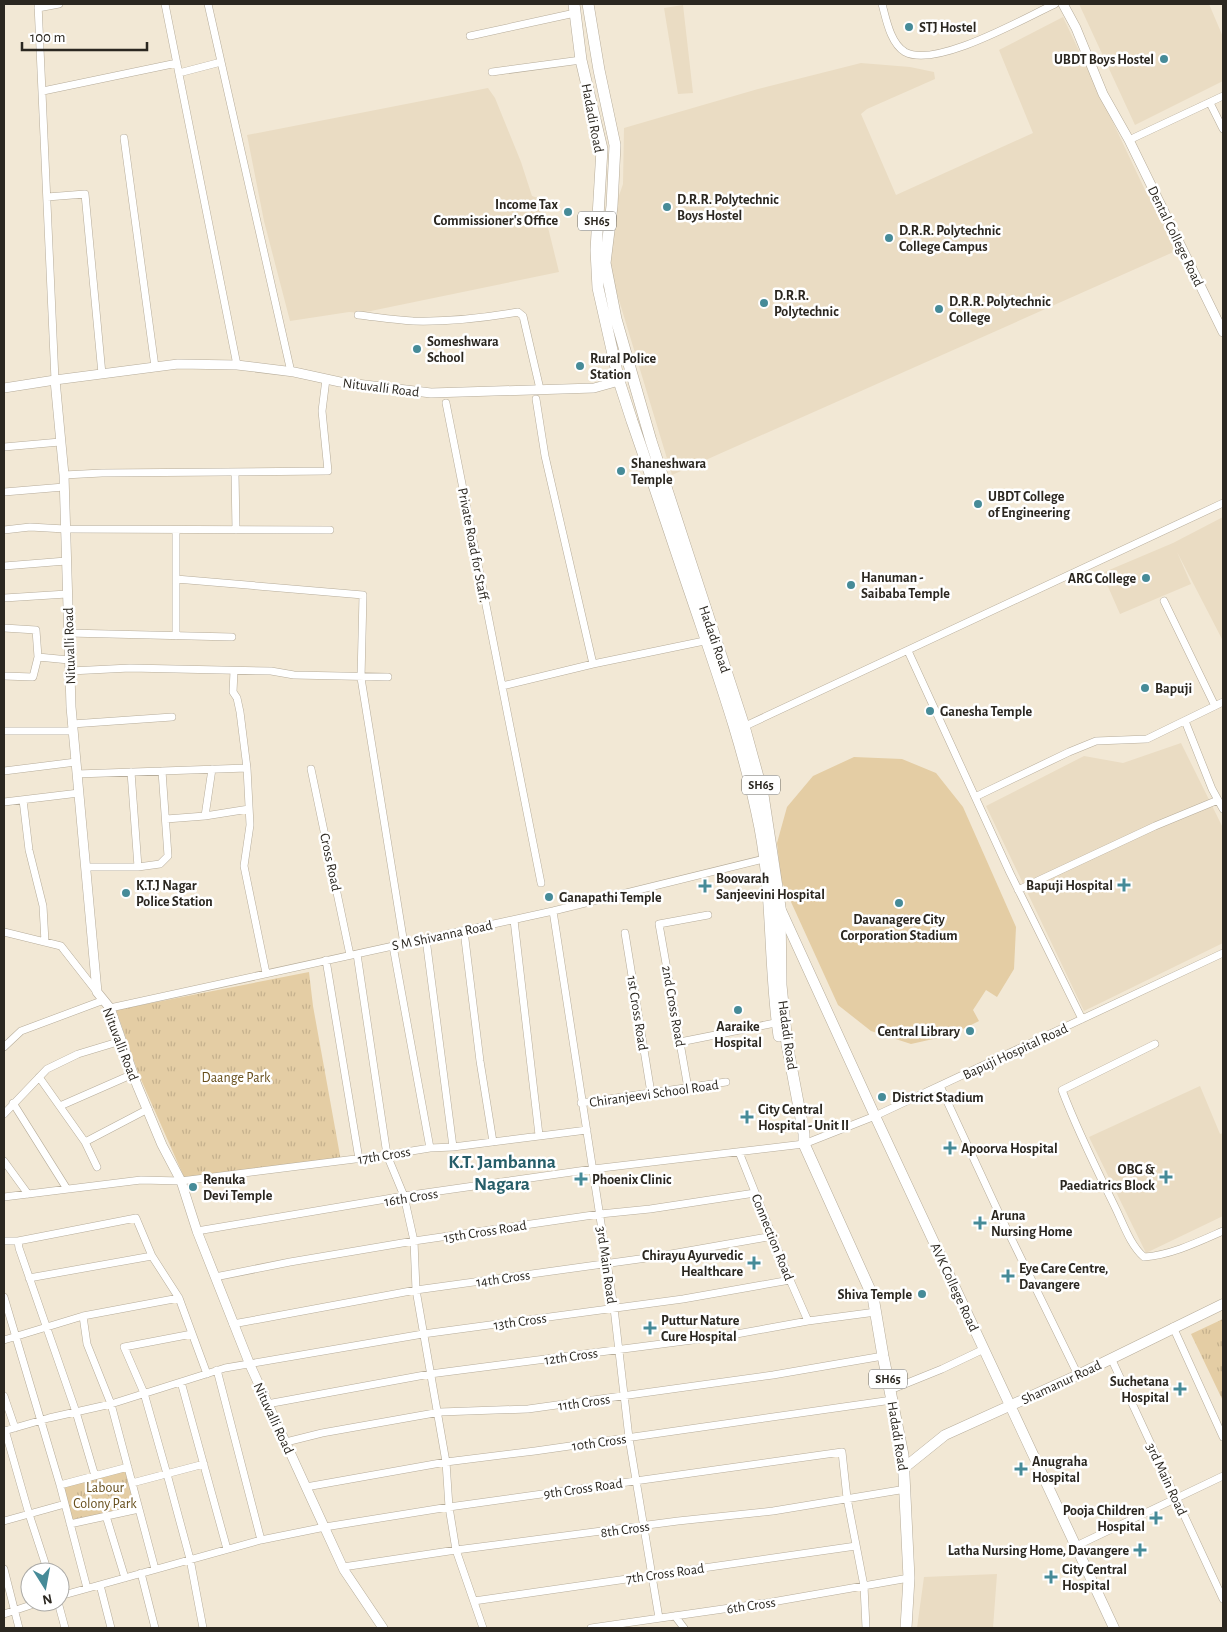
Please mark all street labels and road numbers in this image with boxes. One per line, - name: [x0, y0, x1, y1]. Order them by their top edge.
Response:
- street label: Hadadi Road: [578, 82, 606, 154]
- street label: Dental College Road: [1145, 184, 1205, 289]
- road number: SH65: [578, 212, 616, 230]
- street label: Nituvalli Road: [342, 376, 420, 400]
- street label: Private Road for Staff.: [455, 487, 491, 604]
- street label: Hadadi Road: [696, 604, 732, 675]
- street label: Nituvalli Road: [62, 607, 78, 685]
- road number: SH65: [742, 776, 780, 794]
- street label: Cross Road: [317, 832, 343, 892]
- street label: S M Shivanna Road: [391, 918, 494, 953]
- street label: 2nd Cross Road: [659, 965, 687, 1048]
- street label: 1st Cross Road: [624, 975, 650, 1052]
- street label: Hadadi Road: [775, 999, 799, 1071]
- street label: Nituvalli Road: [100, 1006, 140, 1083]
- street label: Bapuji Hospital Road: [961, 1021, 1070, 1082]
- street label: Chiranjeevi School Road: [589, 1078, 720, 1110]
- street label: 17th Cross: [357, 1145, 412, 1167]
- street label: 16th Cross: [383, 1187, 439, 1209]
- street label: Connection Road: [748, 1192, 796, 1283]
- street label: 15th Cross Road: [443, 1219, 528, 1245]
- street label: 3rd Main Road: [594, 1226, 618, 1305]
- street label: AVK College Road: [927, 1241, 981, 1334]
- street label: 14th Cross: [475, 1268, 531, 1290]
- street label: 13th Cross: [493, 1311, 548, 1333]
- street label: 12th Cross: [543, 1346, 599, 1368]
- street label: Shamanur Road: [1019, 1358, 1104, 1408]
- road number: SH65: [869, 1370, 907, 1388]
- street label: Nituvalli Road: [250, 1381, 296, 1456]
- street label: 11th Cross: [557, 1392, 611, 1414]
- street label: Hadadi Road: [885, 1400, 909, 1472]
- street label: 10th Cross: [571, 1432, 627, 1454]
- street label: 3rd Main Road: [1143, 1441, 1189, 1518]
- street label: 9th Cross Road: [543, 1477, 623, 1501]
- street label: 8th Cross: [600, 1520, 651, 1540]
- street label: 7th Cross Road: [625, 1562, 705, 1586]
- street label: 6th Cross: [726, 1596, 777, 1616]

